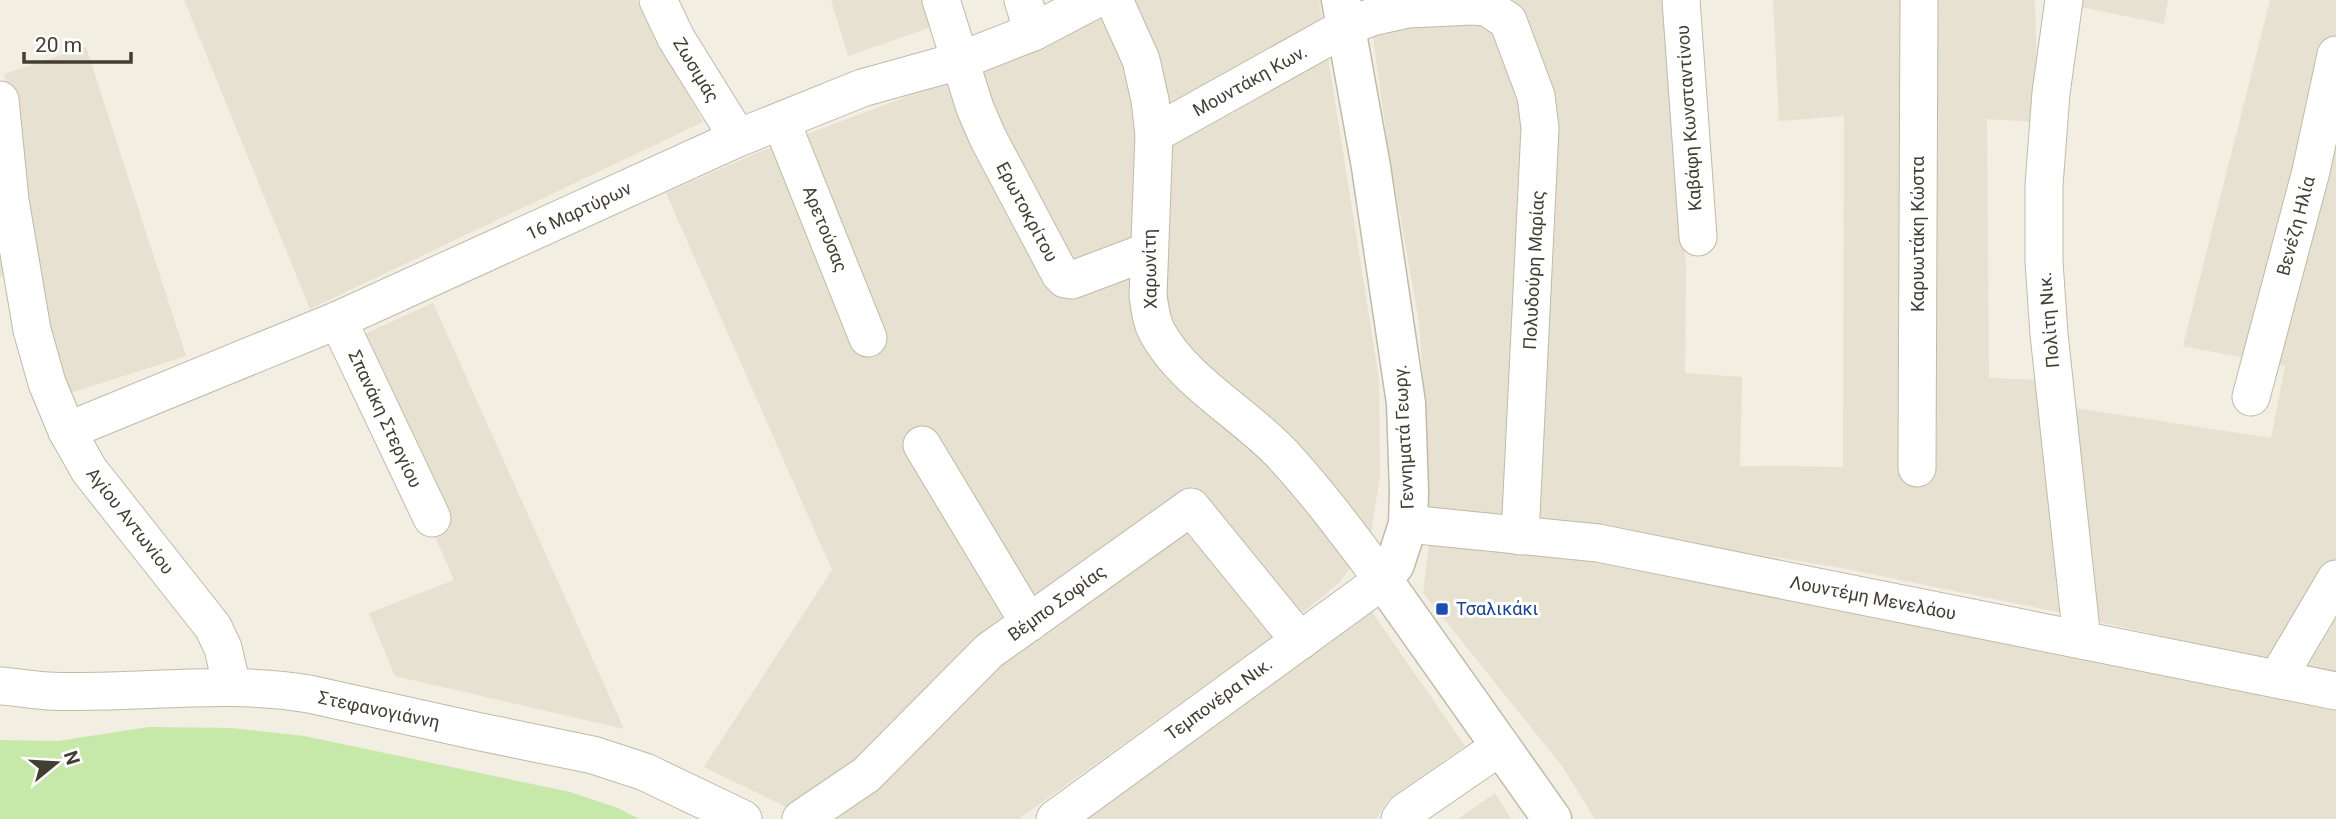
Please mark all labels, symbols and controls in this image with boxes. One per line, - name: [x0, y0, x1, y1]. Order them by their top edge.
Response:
- scale bar: [24, 21, 131, 65]
- street label: Καβάφη Κωνσταντίνου: [1672, 24, 1705, 212]
- text: 20 m: [35, 33, 82, 57]
- street label: Ζωσιμάς: [669, 34, 724, 106]
- street label: Μουντάκη Κων.: [1189, 41, 1310, 121]
- street label: Καρυωτάκη Κώστα: [1907, 155, 1928, 312]
- street label: Ερωτοκρίτου: [992, 158, 1063, 265]
- street label: Βενέζη Ηλία: [2272, 173, 2319, 278]
- street label: 16 Μαρτύρων: [523, 177, 635, 244]
- street label: Αρετούσας: [799, 183, 852, 275]
- street label: Πολυδούρη Μαρίας: [1519, 190, 1548, 350]
- street label: Χαρωνίτη: [1138, 229, 1161, 309]
- street label: Πολίτη Νικ.: [2034, 271, 2063, 369]
- street label: Σπανάκη Στεργίου: [344, 347, 426, 491]
- street label: Γεννηματά Γεωργ.: [1389, 364, 1418, 510]
- street label: Αγίου Αντωνίου: [82, 463, 179, 578]
- street label: Βέμπο Σοφίας: [1004, 560, 1110, 645]
- street label: Λουντέμη Μενελάου: [1788, 571, 1958, 624]
- place label: Τσαλικάκι: [1456, 598, 1538, 619]
- marker: Τσαλικάκι: [1434, 601, 1450, 617]
- street label: Τεμπονέρα Νικ.: [1161, 653, 1276, 744]
- street label: Στεφανογιάννη: [317, 686, 442, 733]
- north arrow: [21, 728, 91, 798]
- text: N: [59, 748, 85, 768]

